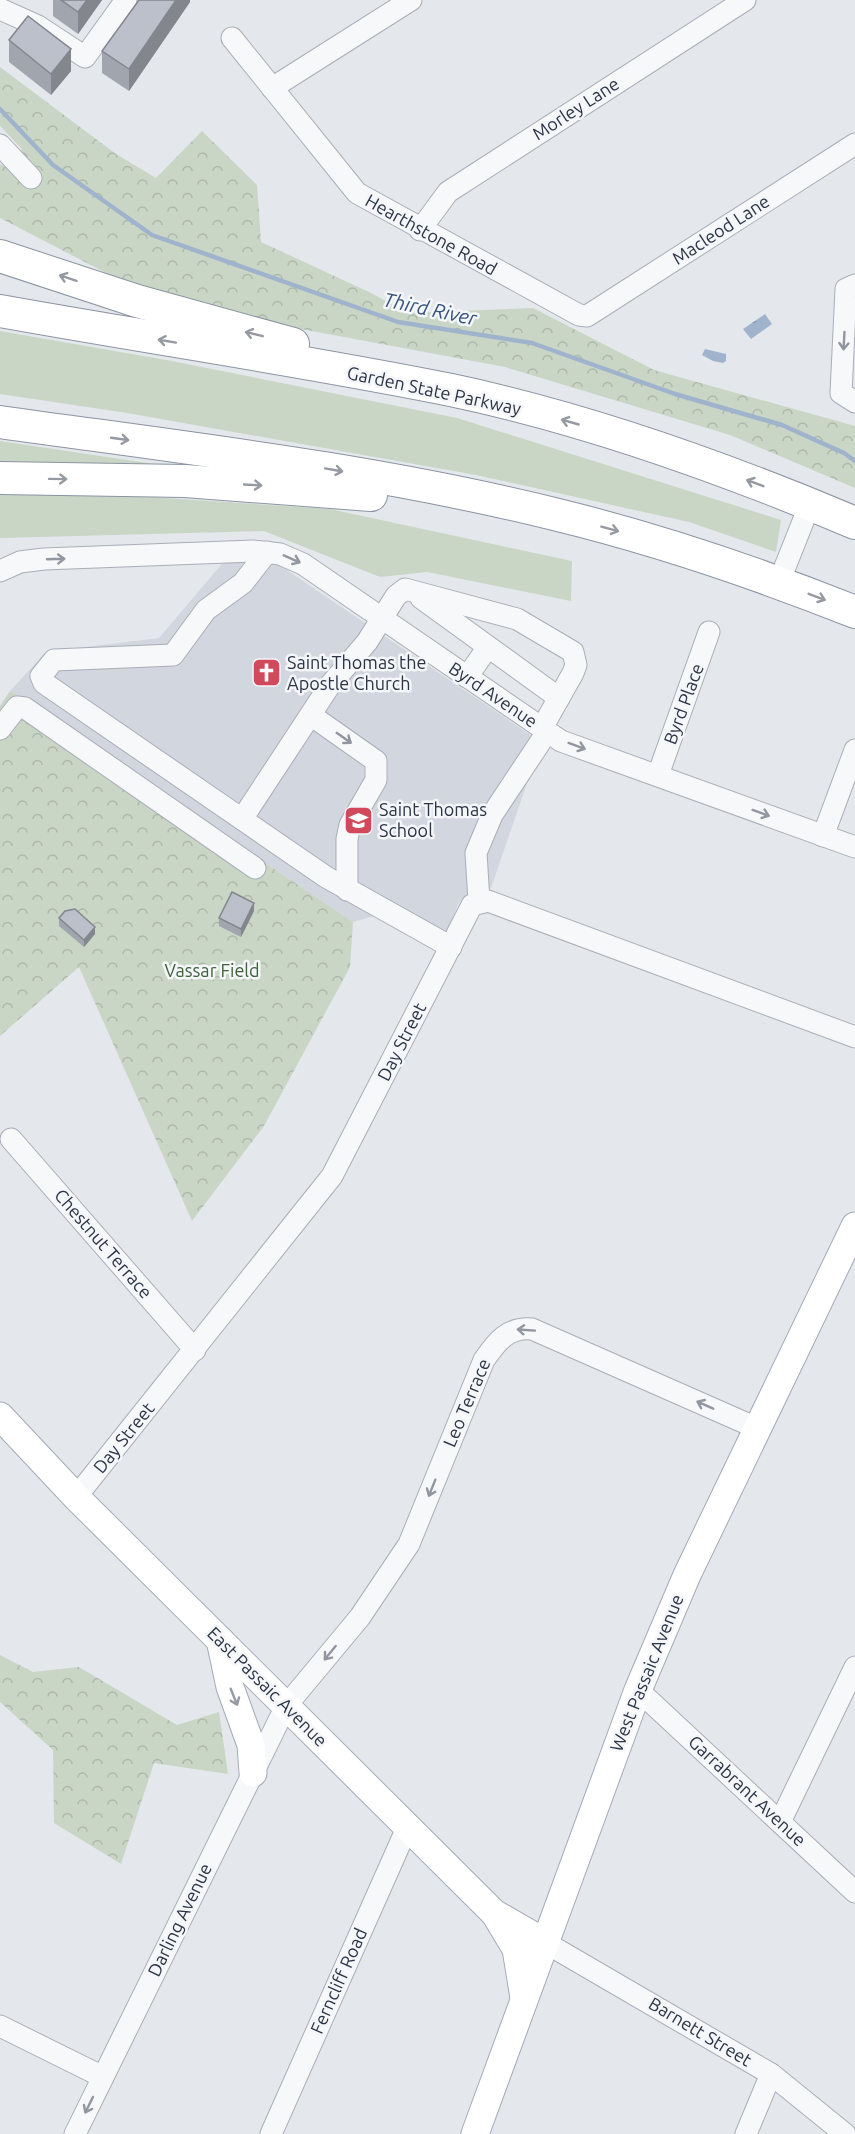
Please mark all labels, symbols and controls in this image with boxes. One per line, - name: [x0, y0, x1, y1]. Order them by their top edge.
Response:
- street label: Morley Lane: [528, 73, 622, 144]
- street label: Hearthstone Road: [362, 190, 501, 279]
- street label: Macleod Lane: [668, 190, 773, 268]
- one-way arrow: [59, 272, 78, 283]
- water label: Third River: [381, 287, 480, 330]
- one-way arrow: [245, 328, 264, 339]
- one-way arrow: [838, 330, 849, 350]
- one-way arrow: [157, 335, 177, 346]
- street label: Garden State Parkway: [345, 362, 523, 418]
- one-way arrow: [561, 416, 580, 427]
- one-way arrow: [110, 434, 130, 445]
- one-way arrow: [324, 465, 343, 476]
- one-way arrow: [48, 473, 68, 485]
- one-way arrow: [746, 477, 765, 488]
- one-way arrow: [243, 480, 263, 491]
- one-way arrow: [600, 524, 619, 535]
- one-way arrow: [46, 553, 66, 564]
- one-way arrow: [282, 554, 300, 565]
- one-way arrow: [807, 592, 826, 603]
- place label: Saint Thomas the Apostle Church: [287, 652, 426, 693]
- church icon: Saint Thomas the Apostle Church: [250, 657, 282, 689]
- street label: Byrd Avenue: [446, 657, 542, 731]
- street label: Byrd Place: [659, 660, 707, 747]
- one-way arrow: [335, 732, 352, 744]
- one-way arrow: [567, 742, 586, 753]
- place label: Saint Thomas School: [379, 799, 487, 840]
- school or university icon: Saint Thomas School: [342, 804, 374, 836]
- one-way arrow: [751, 808, 769, 819]
- park label: Vassar Field: [164, 960, 260, 980]
- street label: Day Street: [373, 999, 429, 1084]
- street label: Chestnut Terrace: [51, 1185, 157, 1302]
- one-way arrow: [517, 1324, 536, 1335]
- street label: Leo Terrace: [439, 1355, 494, 1450]
- street label: Day Street: [89, 1398, 158, 1477]
- one-way arrow: [696, 1399, 715, 1410]
- one-way arrow: [426, 1479, 437, 1497]
- street label: West Passaic Avenue: [605, 1591, 687, 1754]
- street label: East Passaic Avenue: [204, 1622, 332, 1750]
- one-way arrow: [323, 1645, 337, 1660]
- one-way arrow: [229, 1687, 240, 1706]
- street label: Garrabrant Avenue: [685, 1731, 810, 1850]
- street label: Darling Avenue: [143, 1860, 215, 1979]
- street label: Ferncliff Road: [306, 1925, 370, 2036]
- street label: Barnett Street: [646, 1993, 755, 2070]
- one-way arrow: [82, 2096, 94, 2114]

